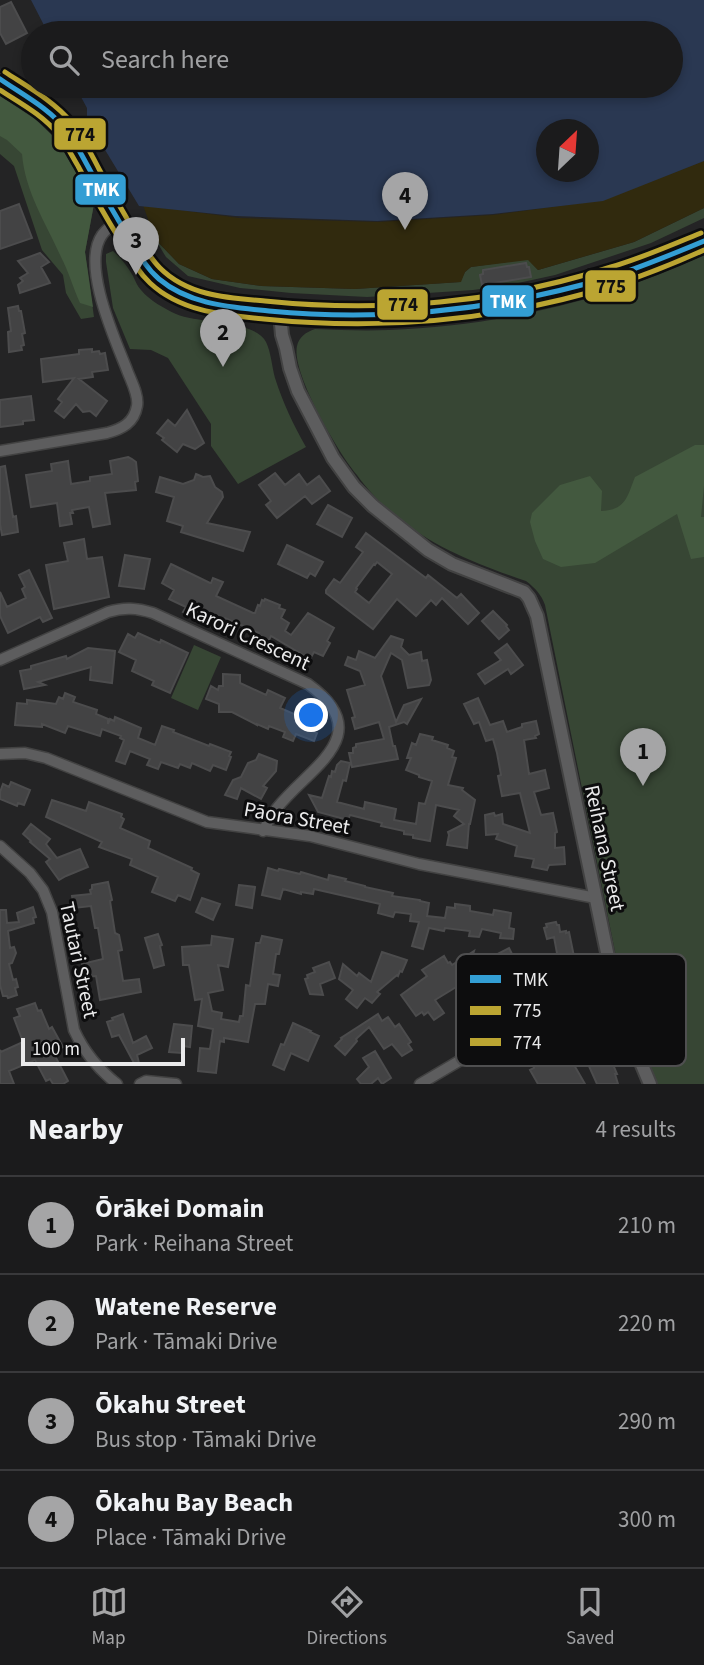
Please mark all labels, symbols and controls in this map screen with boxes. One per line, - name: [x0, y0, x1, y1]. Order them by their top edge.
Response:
- search box: [21, 21, 683, 98]
- icon: search: [45, 41, 83, 79]
- text: Search here: [101, 41, 229, 78]
- line badge: 774: [53, 117, 107, 151]
- north arrow: [536, 119, 599, 182]
- text: 774: [65, 122, 95, 149]
- pin: 4: [382, 172, 428, 230]
- line badge: TMK: [74, 173, 127, 206]
- text: TMK: [83, 177, 120, 204]
- pin: 3: [113, 217, 159, 275]
- line badge: 775: [584, 269, 637, 303]
- text: 775: [596, 274, 626, 301]
- line badge: TMK: [481, 284, 535, 318]
- line badge: 774: [376, 288, 429, 321]
- text: TMK: [490, 289, 527, 316]
- text: 774: [388, 292, 418, 319]
- pin: 2: [200, 309, 246, 367]
- street label: Karori Crescent: [181, 594, 315, 678]
- your location: [294, 698, 328, 732]
- pin: 1: [620, 728, 666, 786]
- street label: Reihana Street: [577, 782, 633, 914]
- street label: Pāora Street: [242, 794, 352, 842]
- street label: Tautari Street: [52, 899, 106, 1021]
- legend: [456, 954, 686, 1066]
- text: TMK: [513, 967, 548, 994]
- text: 775: [513, 998, 541, 1025]
- text: 774: [513, 1030, 541, 1057]
- scale bar: [21, 1035, 186, 1067]
- text: 100 m: [32, 1036, 80, 1063]
- text: Nearby: [28, 1108, 123, 1151]
- text: 4 results: [596, 1113, 676, 1146]
- text: Ōrākei Domain: [95, 1190, 264, 1227]
- text: 1: [45, 1209, 57, 1242]
- text: 210 m: [618, 1209, 676, 1242]
- text: Park · Reihana Street: [95, 1227, 293, 1260]
- text: Watene Reserve: [95, 1288, 277, 1325]
- text: 2: [45, 1307, 57, 1340]
- text: 220 m: [618, 1307, 676, 1340]
- text: Park · Tāmaki Drive: [95, 1325, 277, 1358]
- text: Ōkahu Street: [95, 1386, 246, 1423]
- text: 3: [45, 1405, 57, 1438]
- text: 290 m: [618, 1405, 676, 1438]
- text: Bus stop · Tāmaki Drive: [95, 1423, 316, 1456]
- text: Ōkahu Bay Beach: [95, 1484, 293, 1521]
- text: 4: [45, 1503, 57, 1536]
- text: 300 m: [618, 1503, 676, 1536]
- text: Place · Tāmaki Drive: [95, 1521, 286, 1554]
- tab: Map: [90, 1583, 128, 1652]
- tab: Directions: [307, 1583, 387, 1652]
- tab: Saved: [566, 1583, 614, 1652]

